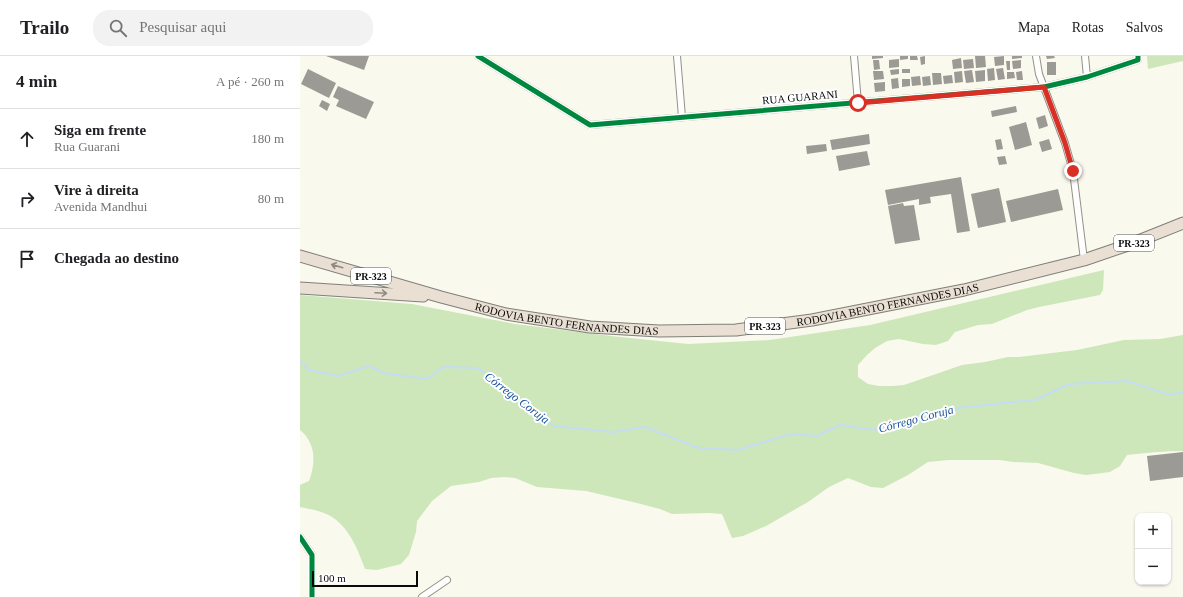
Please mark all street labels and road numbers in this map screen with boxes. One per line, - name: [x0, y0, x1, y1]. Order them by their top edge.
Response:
- street label: RUA GUARANI: [762, 88, 839, 106]
- road number: PR-323: [1114, 235, 1154, 251]
- road number: PR-323: [351, 268, 391, 284]
- street label: RODOVIA BENTO FERNANDES DIAS: [796, 281, 980, 328]
- street label: RODOVIA BENTO FERNANDES DIAS: [474, 300, 659, 337]
- road number: PR-323: [745, 318, 785, 334]

